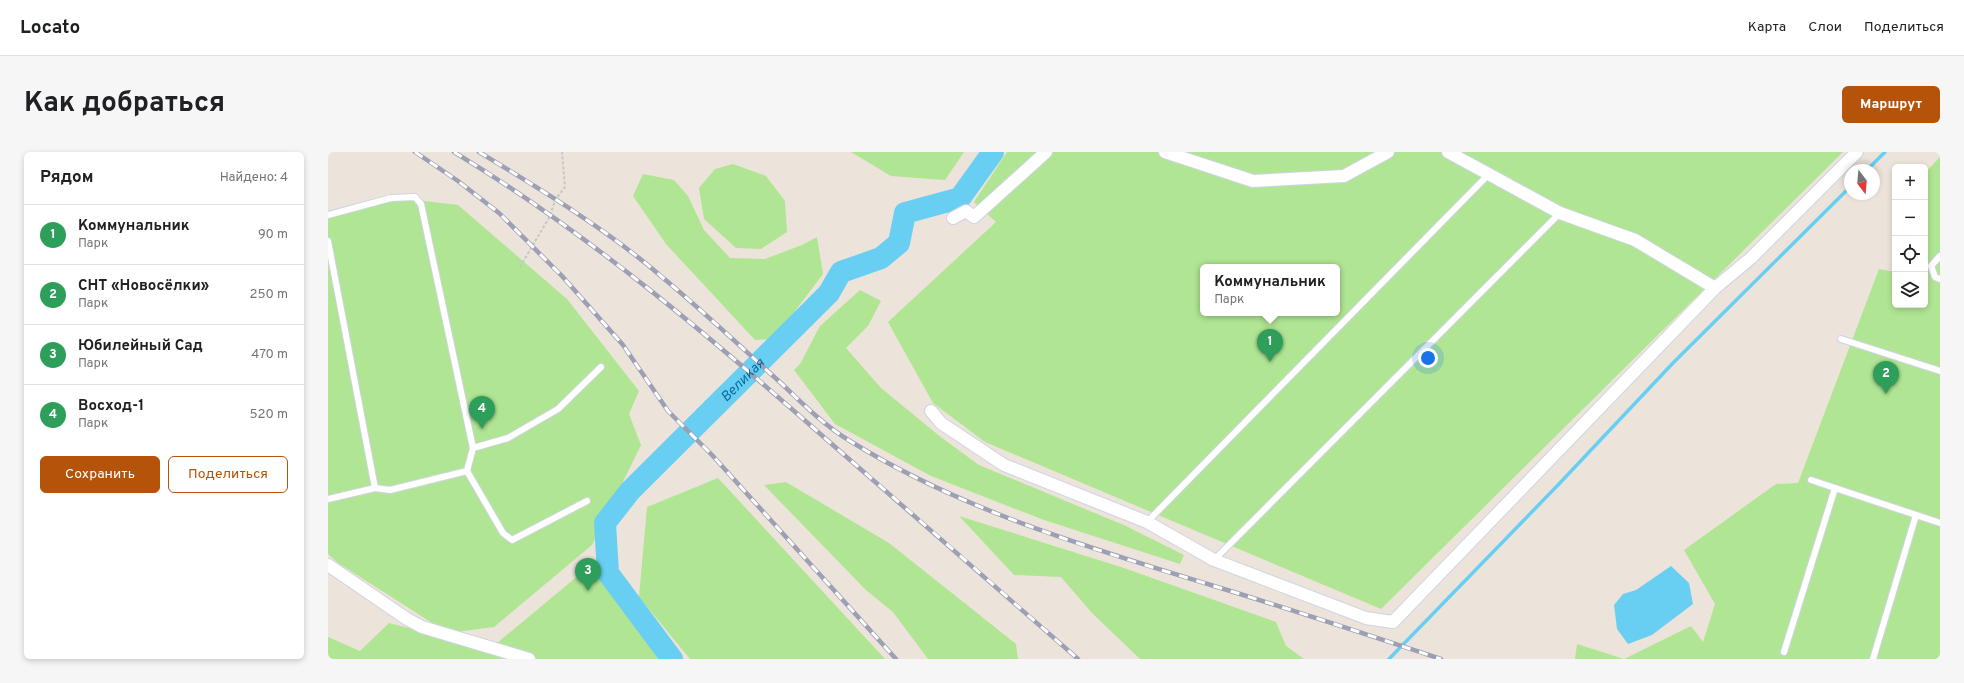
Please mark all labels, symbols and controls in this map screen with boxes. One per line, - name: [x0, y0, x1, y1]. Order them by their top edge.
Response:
- text: Locato: [20, 16, 80, 40]
- text: Карта: [1748, 19, 1786, 36]
- text: Слои: [1808, 19, 1842, 36]
- text: Поделиться: [1864, 19, 1944, 36]
- text: Как добраться: [24, 86, 225, 122]
- button: Маршрут: [1842, 86, 1940, 123]
- north arrow: [1844, 164, 1880, 200]
- map controls: [1892, 164, 1928, 308]
- button: +: [1892, 164, 1928, 200]
- text: Рядом: [40, 167, 93, 189]
- text: Найдено: 4: [220, 170, 288, 186]
- button: −: [1892, 200, 1928, 236]
- text: Коммунальник: [78, 217, 190, 236]
- text: 1: [50, 227, 56, 243]
- text: 90 m: [258, 227, 288, 243]
- text: Парк: [78, 236, 108, 252]
- button: locate: [1892, 236, 1928, 272]
- popup: [1200, 264, 1340, 316]
- button: layers: [1892, 272, 1928, 308]
- text: Коммунальник: [1214, 273, 1326, 292]
- text: СНТ «Новосёлки»: [78, 277, 209, 296]
- text: 2: [49, 287, 57, 303]
- text: 250 m: [250, 287, 288, 303]
- text: Парк: [1214, 292, 1245, 308]
- text: Парк: [78, 296, 108, 312]
- pin: 1: [1257, 329, 1283, 362]
- text: Юбилейный Сад: [78, 337, 203, 356]
- text: 3: [49, 347, 57, 363]
- text: 470 m: [251, 347, 288, 363]
- your location: [1418, 348, 1438, 368]
- water label: Великая: [718, 355, 769, 406]
- text: Парк: [78, 356, 108, 372]
- pin: 2: [1873, 361, 1899, 394]
- pin: 4: [469, 396, 495, 429]
- text: Восход-1: [78, 397, 144, 416]
- text: 4: [49, 407, 57, 423]
- text: 520 m: [250, 407, 288, 423]
- text: Парк: [78, 416, 108, 432]
- button: Сохранить: [40, 456, 160, 493]
- button: Поделиться: [168, 456, 288, 493]
- pin: 3: [575, 558, 601, 591]

